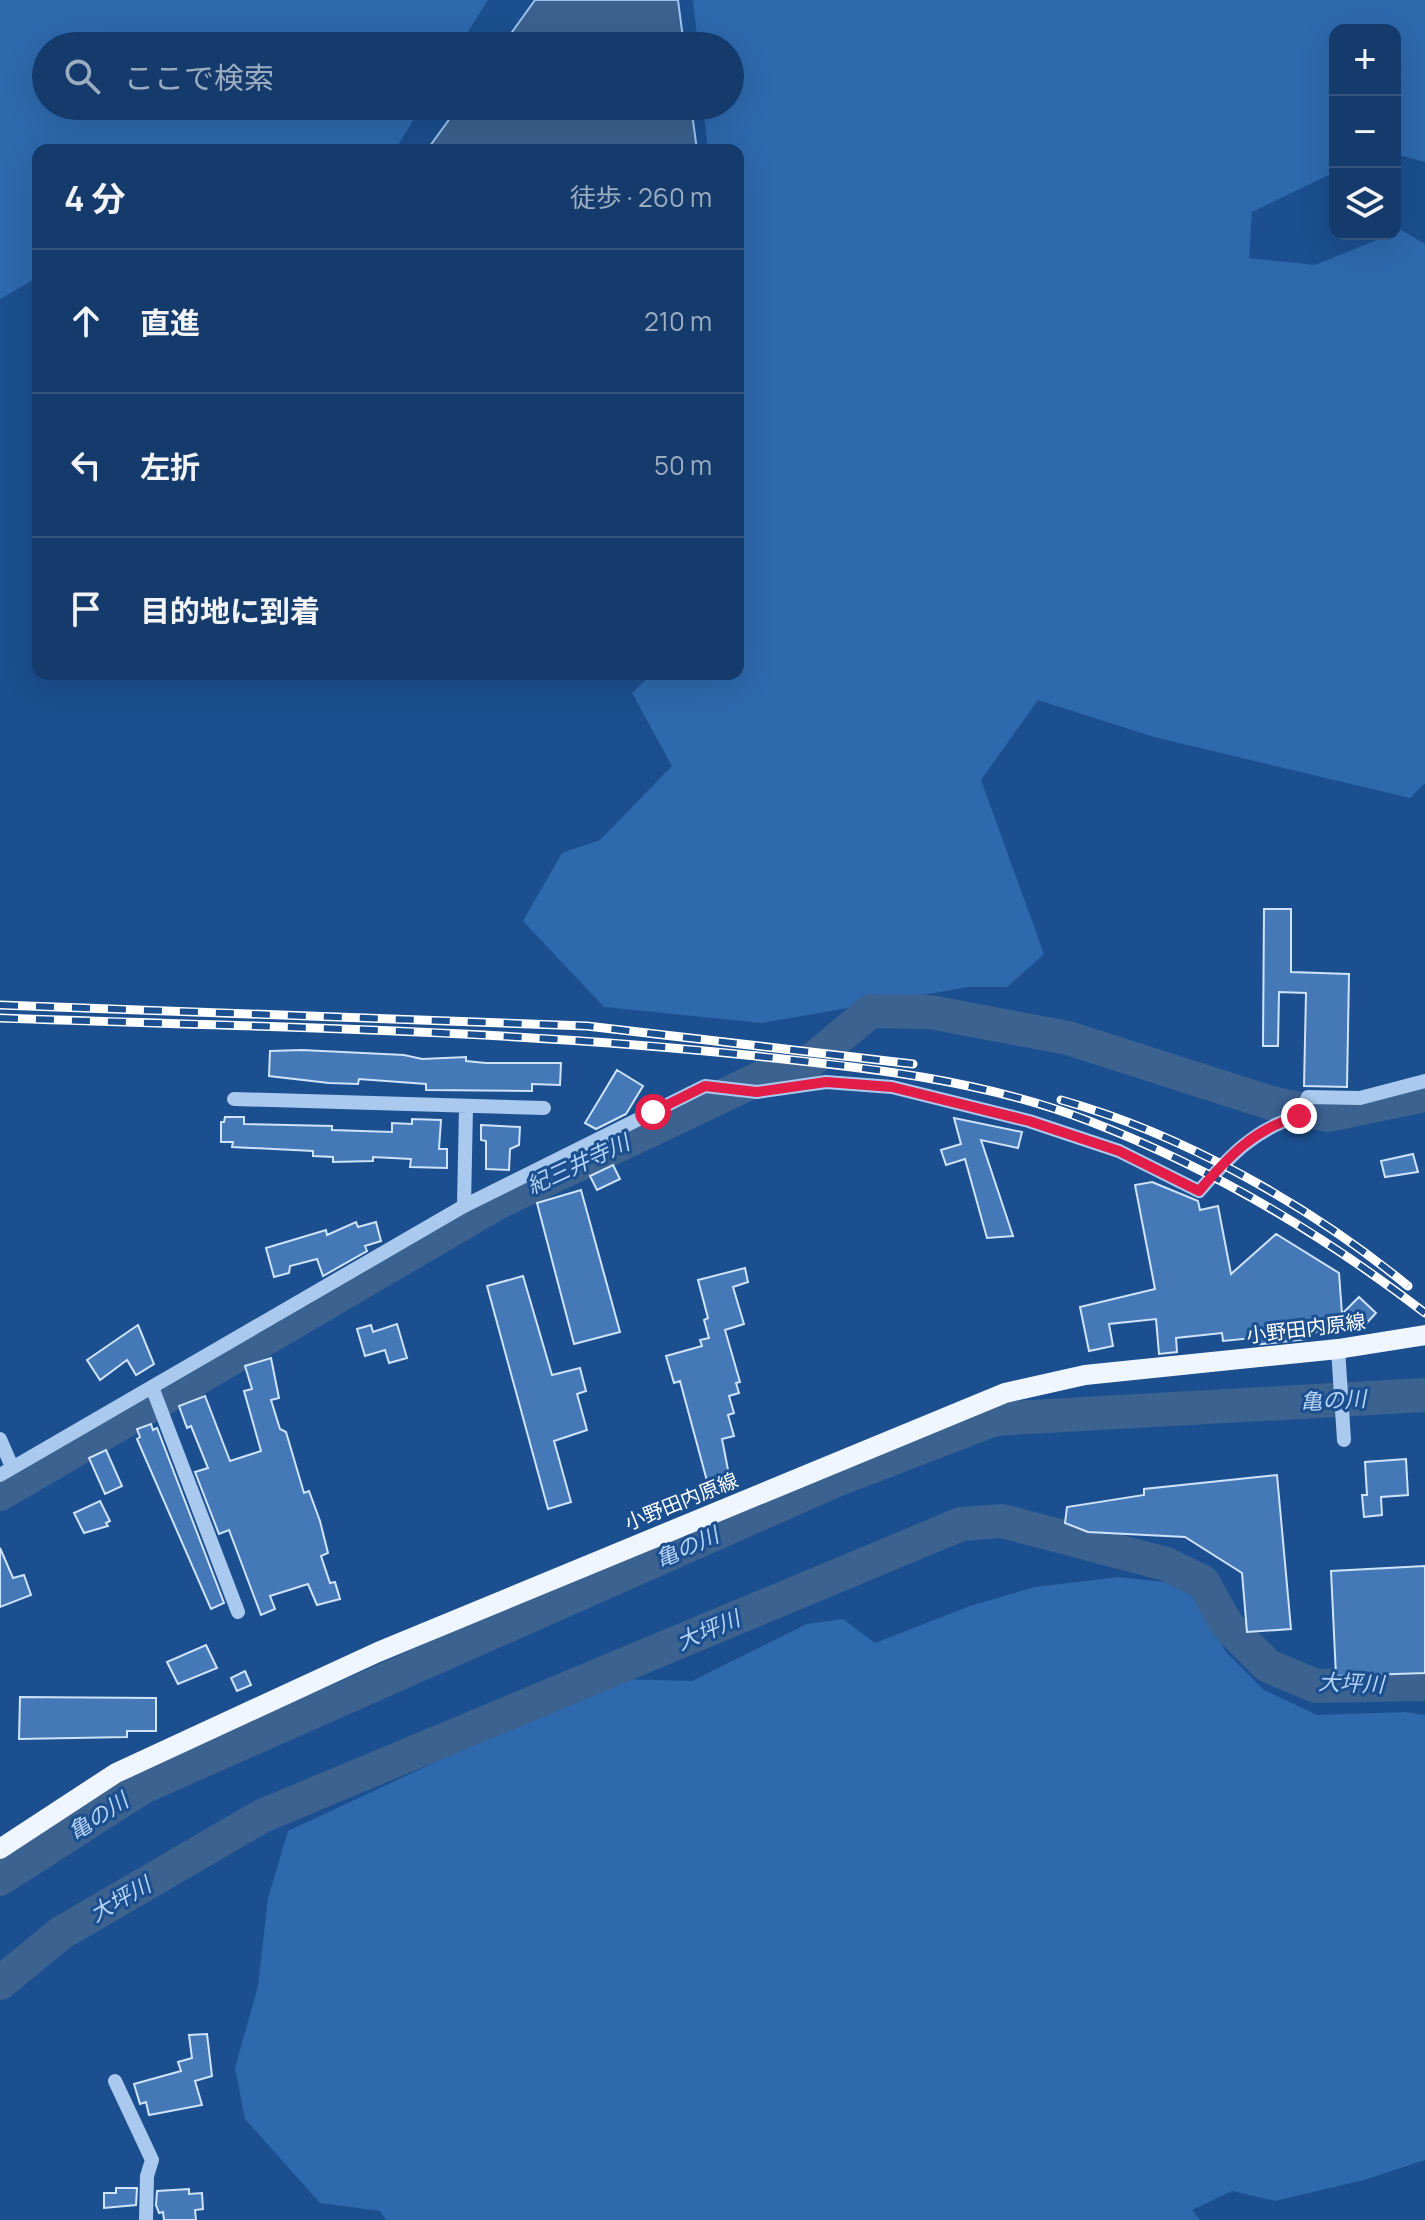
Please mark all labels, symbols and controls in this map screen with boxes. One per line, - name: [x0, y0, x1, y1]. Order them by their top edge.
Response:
- map controls: [1329, 24, 1401, 240]
- button: +: [1329, 24, 1401, 96]
- search box: [32, 32, 744, 120]
- icon: search: [60, 54, 104, 98]
- text: ここで検索: [124, 57, 274, 98]
- button: −: [1329, 96, 1401, 168]
- button: layers: [1329, 168, 1401, 240]
- text: 4 分: [64, 175, 126, 221]
- text: 徒歩 · 260 m: [570, 179, 712, 215]
- icon: ahead: [64, 299, 108, 343]
- text: 直進: [140, 302, 200, 343]
- text: 210 m: [644, 303, 712, 339]
- icon: left: [64, 443, 108, 487]
- text: 左折: [140, 446, 200, 487]
- text: 50 m: [654, 447, 712, 483]
- icon: arrive: [64, 587, 108, 631]
- text: 目的地に到着: [140, 590, 320, 631]
- route start: [635, 1094, 671, 1130]
- route end: [1281, 1098, 1317, 1134]
- water label: 紀三井寺川: [522, 1126, 636, 1201]
- street label: 小野田内原線: [1245, 1307, 1367, 1349]
- water label: 亀の川: [1299, 1383, 1369, 1417]
- street label: 小野田内原線: [620, 1466, 742, 1536]
- water label: 亀の川: [651, 1519, 725, 1574]
- water label: 大坪川: [672, 1603, 746, 1657]
- water label: 大坪川: [1317, 1667, 1386, 1699]
- water label: 亀の川: [62, 1784, 136, 1847]
- water label: 大坪川: [84, 1869, 158, 1928]

